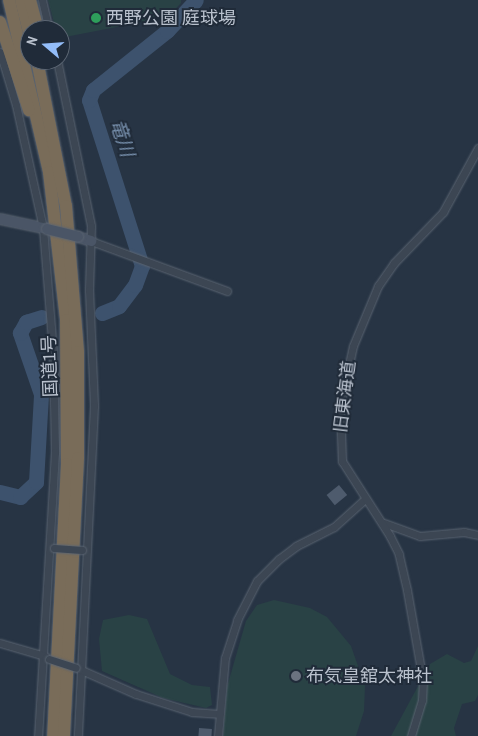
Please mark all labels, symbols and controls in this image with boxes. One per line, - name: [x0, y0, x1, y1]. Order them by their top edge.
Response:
- place label: 西野公園 庭球場: [106, 7, 236, 29]
- marker: 西野公園 庭球場: [90, 12, 102, 24]
- north arrow: [20, 20, 70, 70]
- text: N: [22, 34, 42, 47]
- water label: 竜川: [105, 116, 139, 160]
- street label: 国道1号: [38, 335, 62, 397]
- street label: 旧東海道: [330, 360, 360, 434]
- place label: 布気皇舘太神社: [306, 665, 432, 687]
- marker: 布気皇舘太神社: [290, 670, 302, 682]

